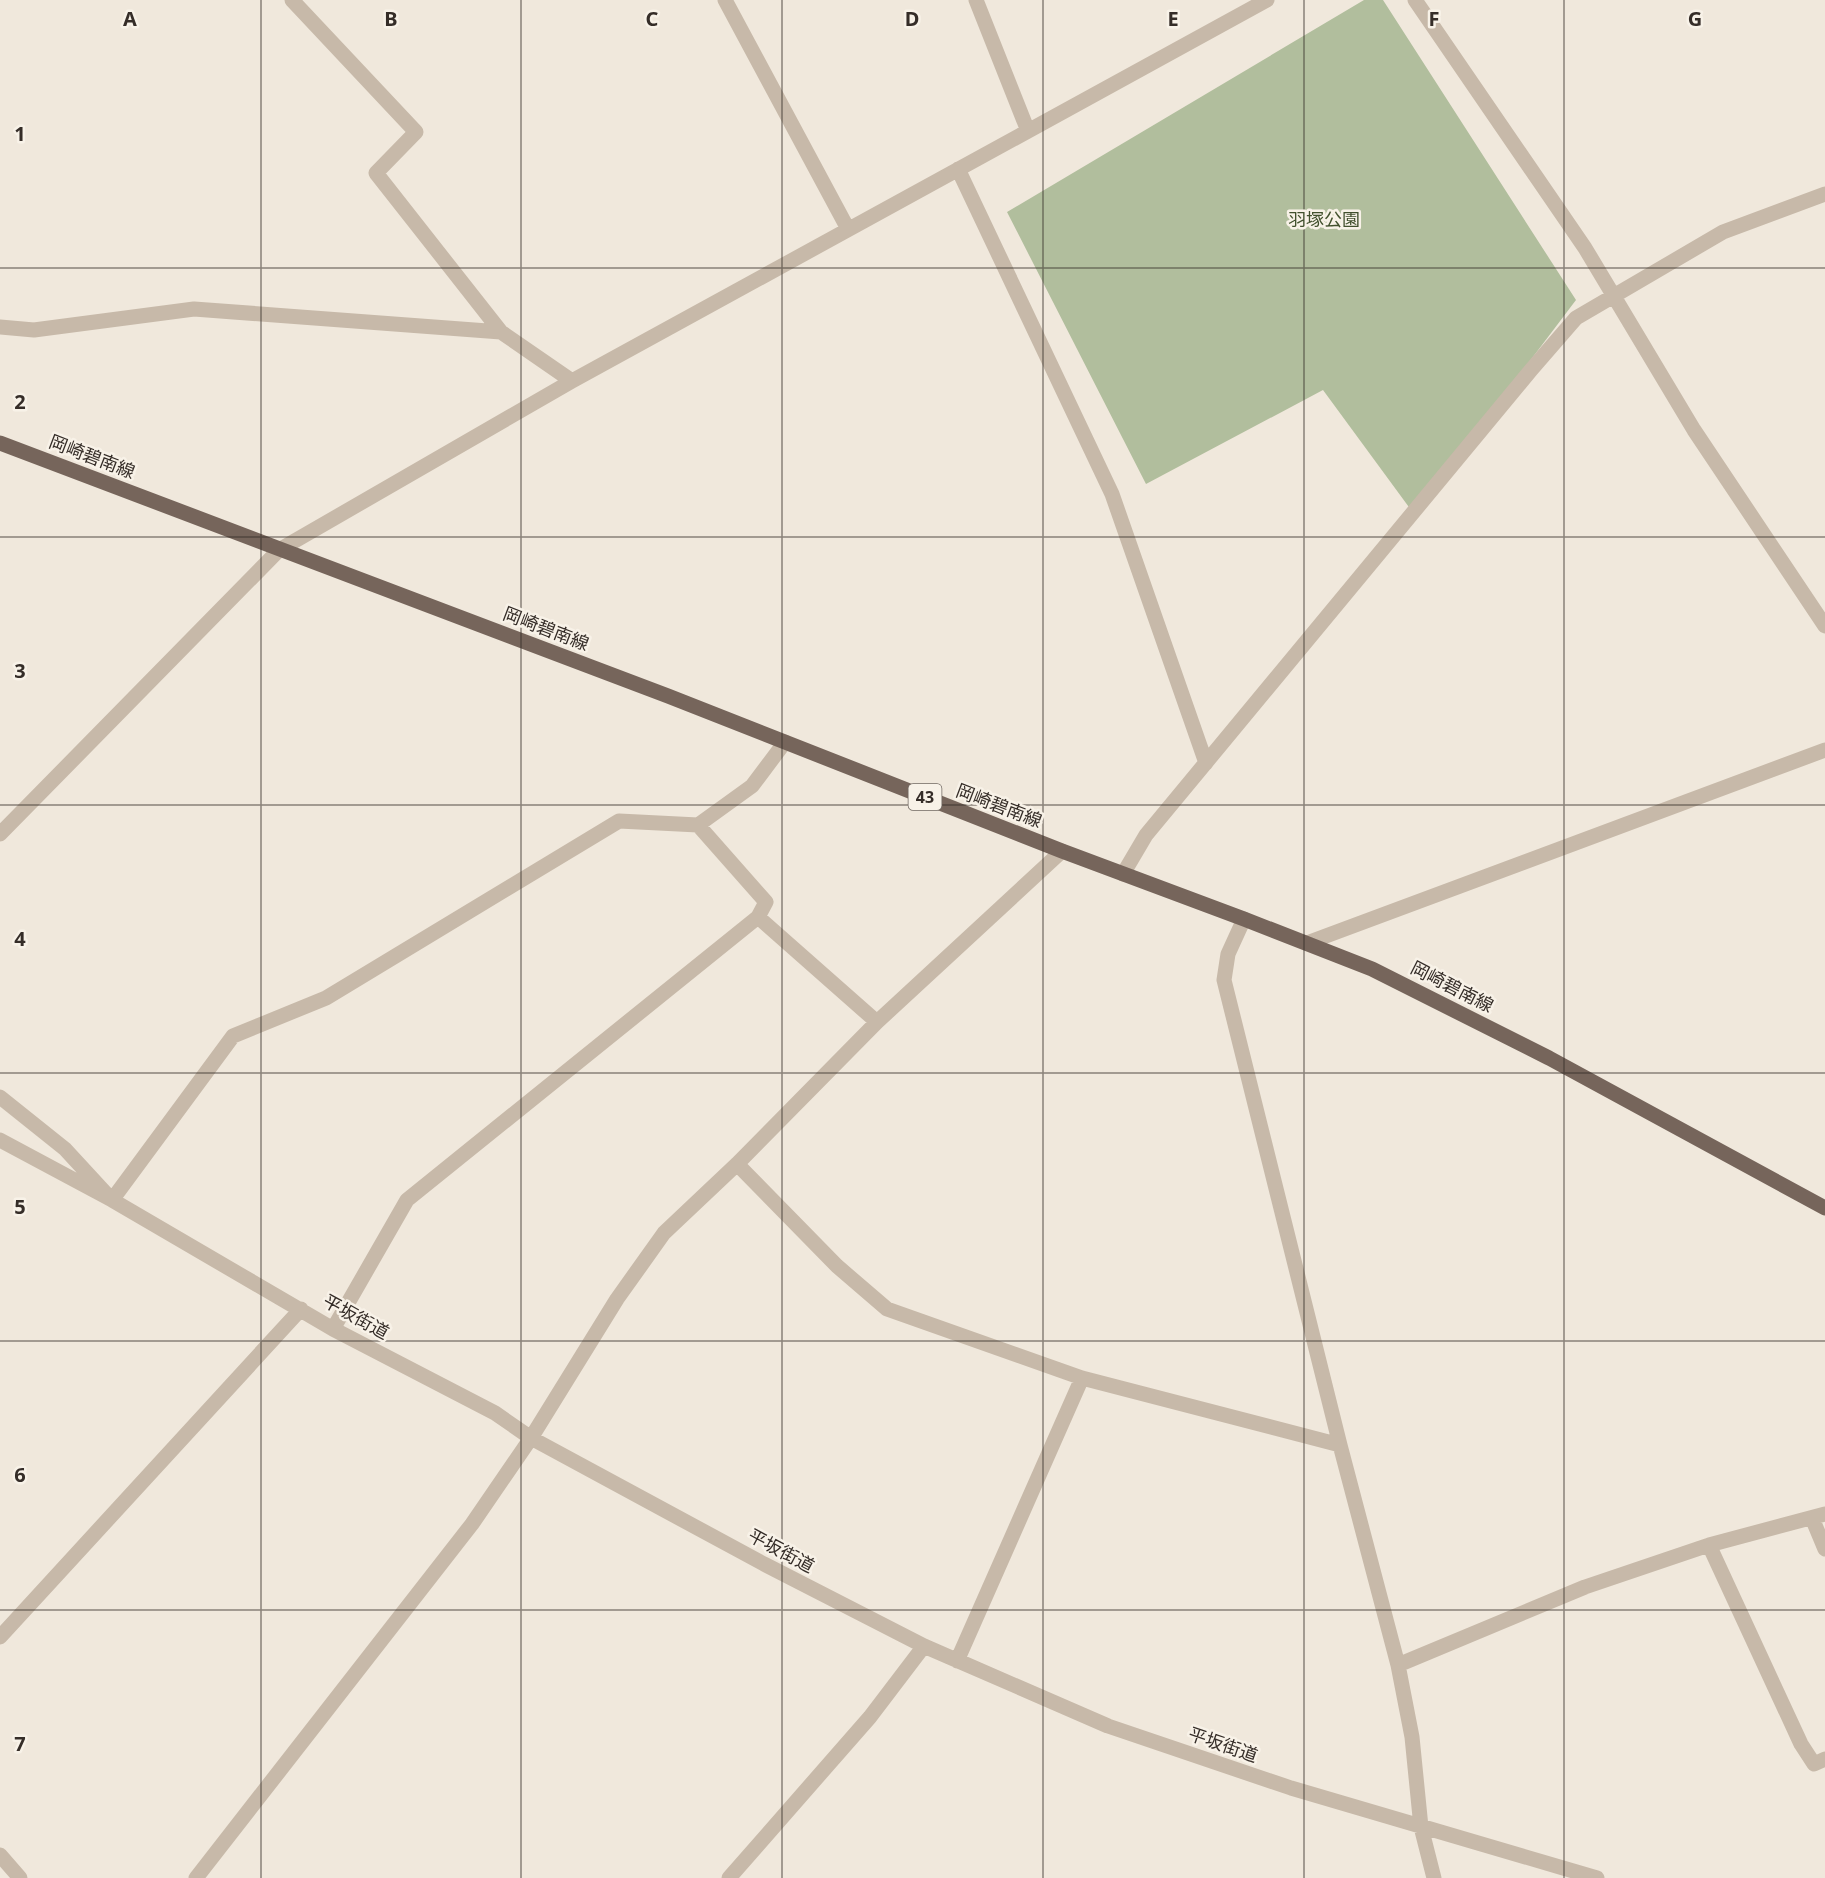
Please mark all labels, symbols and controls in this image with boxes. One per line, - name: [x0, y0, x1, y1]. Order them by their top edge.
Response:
- text: A: [123, 5, 137, 32]
- text: B: [384, 5, 398, 32]
- text: C: [646, 5, 659, 32]
- text: D: [905, 5, 919, 32]
- text: E: [1167, 5, 1179, 32]
- text: F: [1429, 5, 1439, 32]
- text: G: [1688, 5, 1702, 32]
- text: 1: [14, 120, 26, 147]
- park label: 羽塚公園: [1288, 207, 1360, 231]
- text: 2: [14, 388, 26, 415]
- street label: 岡崎碧南線: [46, 429, 139, 483]
- street label: 岡崎碧南線: [500, 601, 593, 655]
- text: 3: [14, 657, 26, 684]
- street label: 岡崎碧南線: [953, 778, 1046, 832]
- road number: 43: [908, 784, 942, 810]
- text: 4: [14, 925, 26, 952]
- street label: 岡崎碧南線: [1407, 955, 1498, 1017]
- text: 5: [14, 1193, 26, 1220]
- street label: 平坂街道: [319, 1288, 394, 1344]
- text: 6: [14, 1461, 26, 1488]
- street label: 平坂街道: [744, 1523, 819, 1578]
- street label: 平坂街道: [1185, 1721, 1261, 1767]
- text: 7: [14, 1730, 26, 1757]

